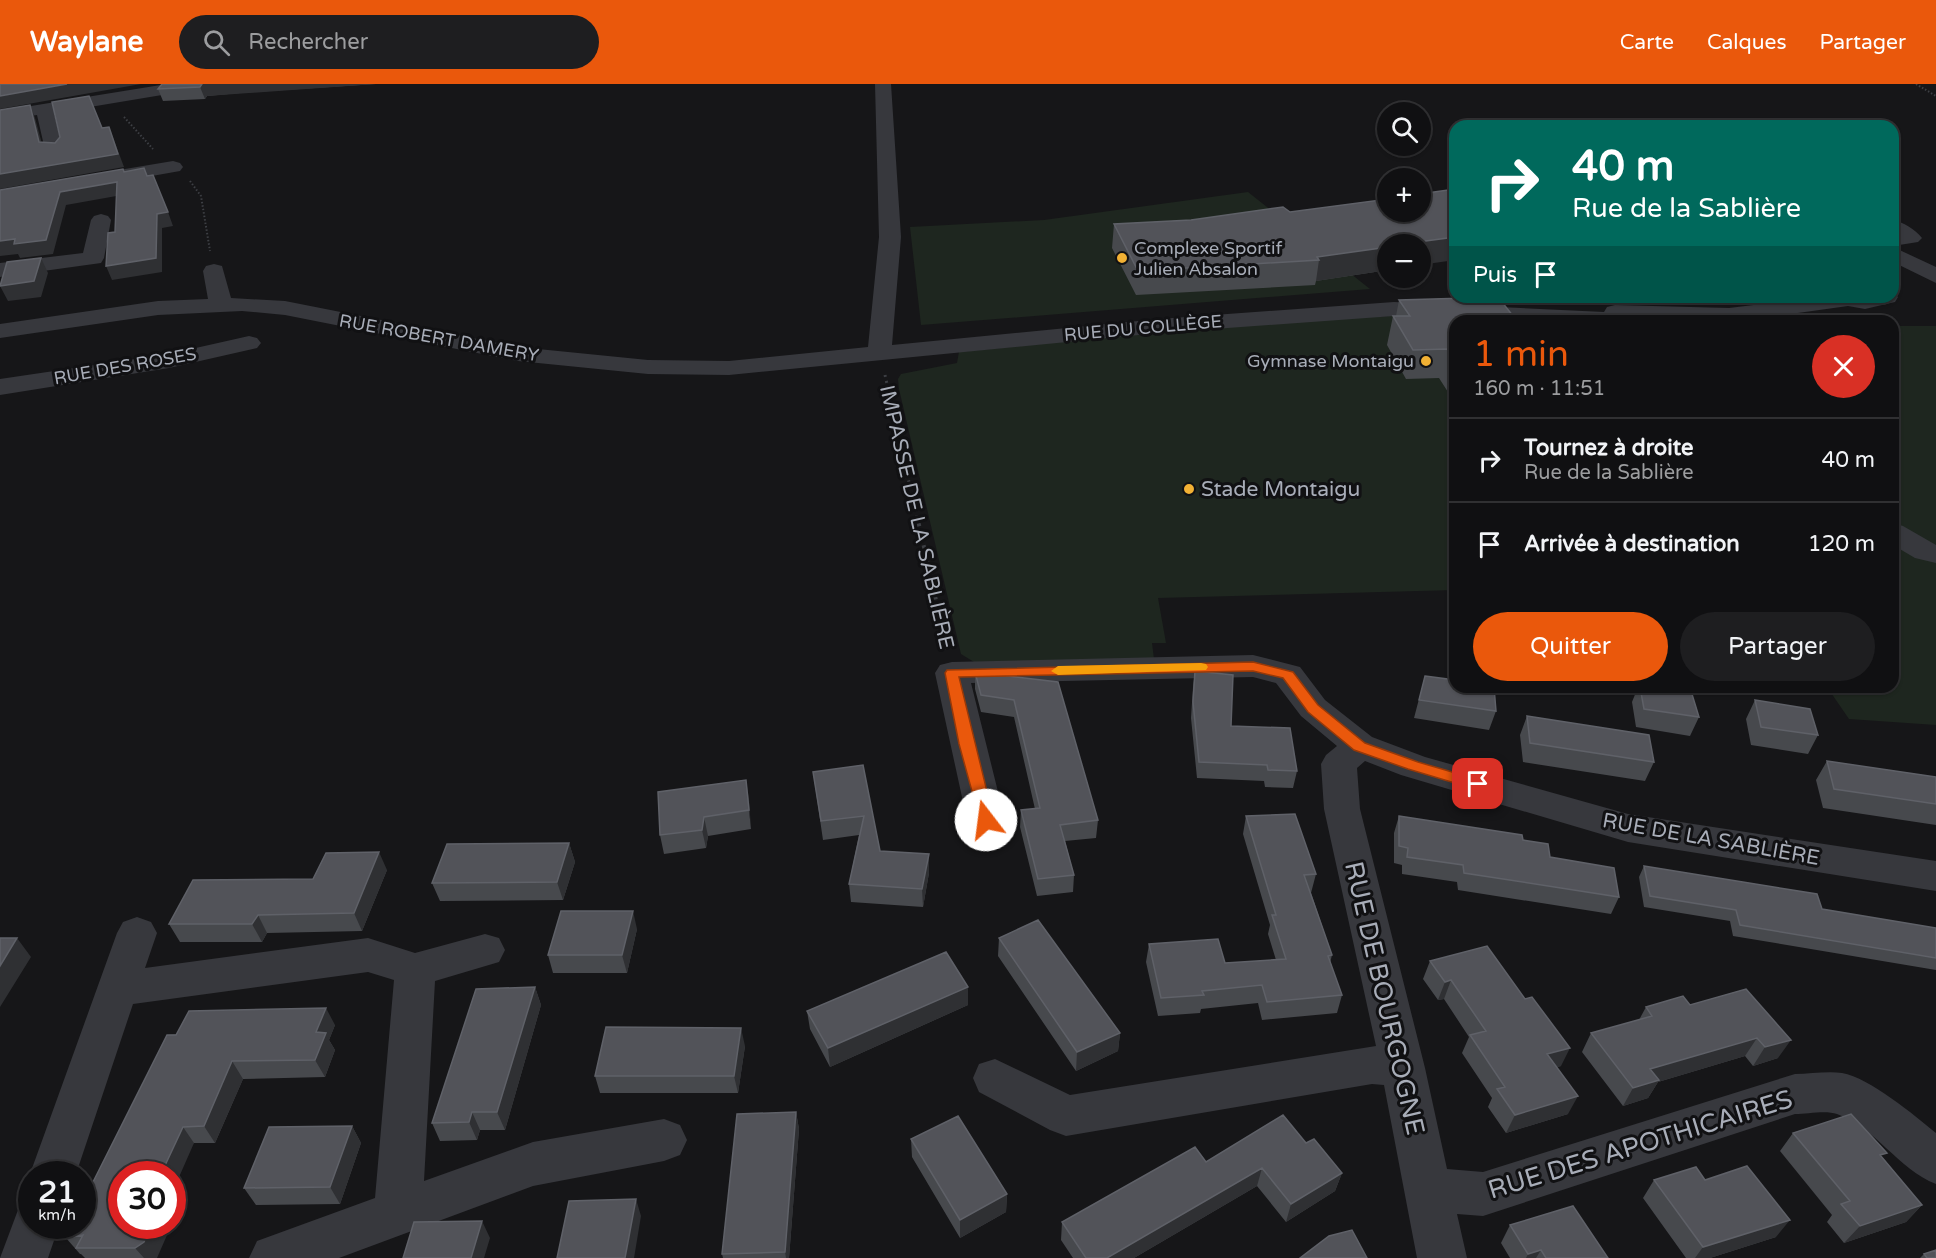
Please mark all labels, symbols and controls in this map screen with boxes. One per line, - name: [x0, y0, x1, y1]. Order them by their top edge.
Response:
- search box: [179, 15, 599, 69]
- text: Waylane: [30, 25, 143, 59]
- icon: search: [200, 26, 233, 59]
- text: Rechercher: [248, 29, 368, 55]
- text: Carte: [1620, 30, 1674, 55]
- text: Calques: [1707, 30, 1787, 55]
- text: Partager: [1820, 30, 1906, 55]
- map controls: [1377, 102, 1431, 288]
- button: search: [1377, 102, 1431, 156]
- text: 40 m: [1572, 141, 1674, 192]
- icon: right: [1473, 144, 1551, 222]
- button: +: [1377, 168, 1431, 222]
- text: Rue de la Sablière: [1572, 192, 1801, 225]
- button: −: [1377, 234, 1431, 288]
- place label: Complexe Sportif Julien Absalon: [1134, 237, 1282, 280]
- marker: Complexe Sportif Julien Absalon: [1115, 251, 1129, 265]
- icon: arrive: [1529, 258, 1562, 291]
- text: Puis: [1473, 262, 1517, 288]
- street label: RUE ROBERT DAMERY: [337, 310, 541, 366]
- street label: RUE DU COLLÈGE: [1063, 310, 1223, 346]
- text: 1 min: [1473, 333, 1569, 376]
- button: close: [1812, 335, 1875, 398]
- street label: RUE DES ROSES: [52, 343, 198, 389]
- place label: Gymnase Montaigu: [1247, 350, 1414, 372]
- marker: Gymnase Montaigu: [1419, 354, 1433, 368]
- text: 160 m · 11:51: [1473, 377, 1605, 401]
- street label: IMPASSE DE LA SABLIÈRE: [874, 383, 959, 652]
- text: Tournez à droite: [1524, 435, 1693, 461]
- icon: right: [1473, 444, 1506, 477]
- text: 40 m: [1821, 447, 1875, 473]
- text: Rue de la Sablière: [1524, 461, 1694, 485]
- place label: Stade Montaigu: [1201, 477, 1360, 502]
- marker: Stade Montaigu: [1182, 482, 1196, 496]
- icon: arrive: [1473, 528, 1506, 561]
- text: Arrivée à destination: [1524, 531, 1740, 557]
- text: 120 m: [1808, 531, 1875, 557]
- button: Quitter: [1473, 612, 1668, 681]
- button: Partager: [1680, 612, 1875, 681]
- pin: [1452, 758, 1503, 809]
- icon: arrive: [1461, 767, 1494, 800]
- position arrow: [954, 788, 1018, 852]
- street label: RUE DE LA SABLIÈRE: [1600, 808, 1821, 871]
- street label: RUE DE BOURGOGNE: [1338, 858, 1431, 1138]
- street label: RUE DES APOTHICAIRES: [1484, 1083, 1796, 1206]
- speed limit sign: 30: [108, 1161, 186, 1239]
- text: 21: [38, 1174, 76, 1211]
- text: km/h: [38, 1206, 76, 1224]

